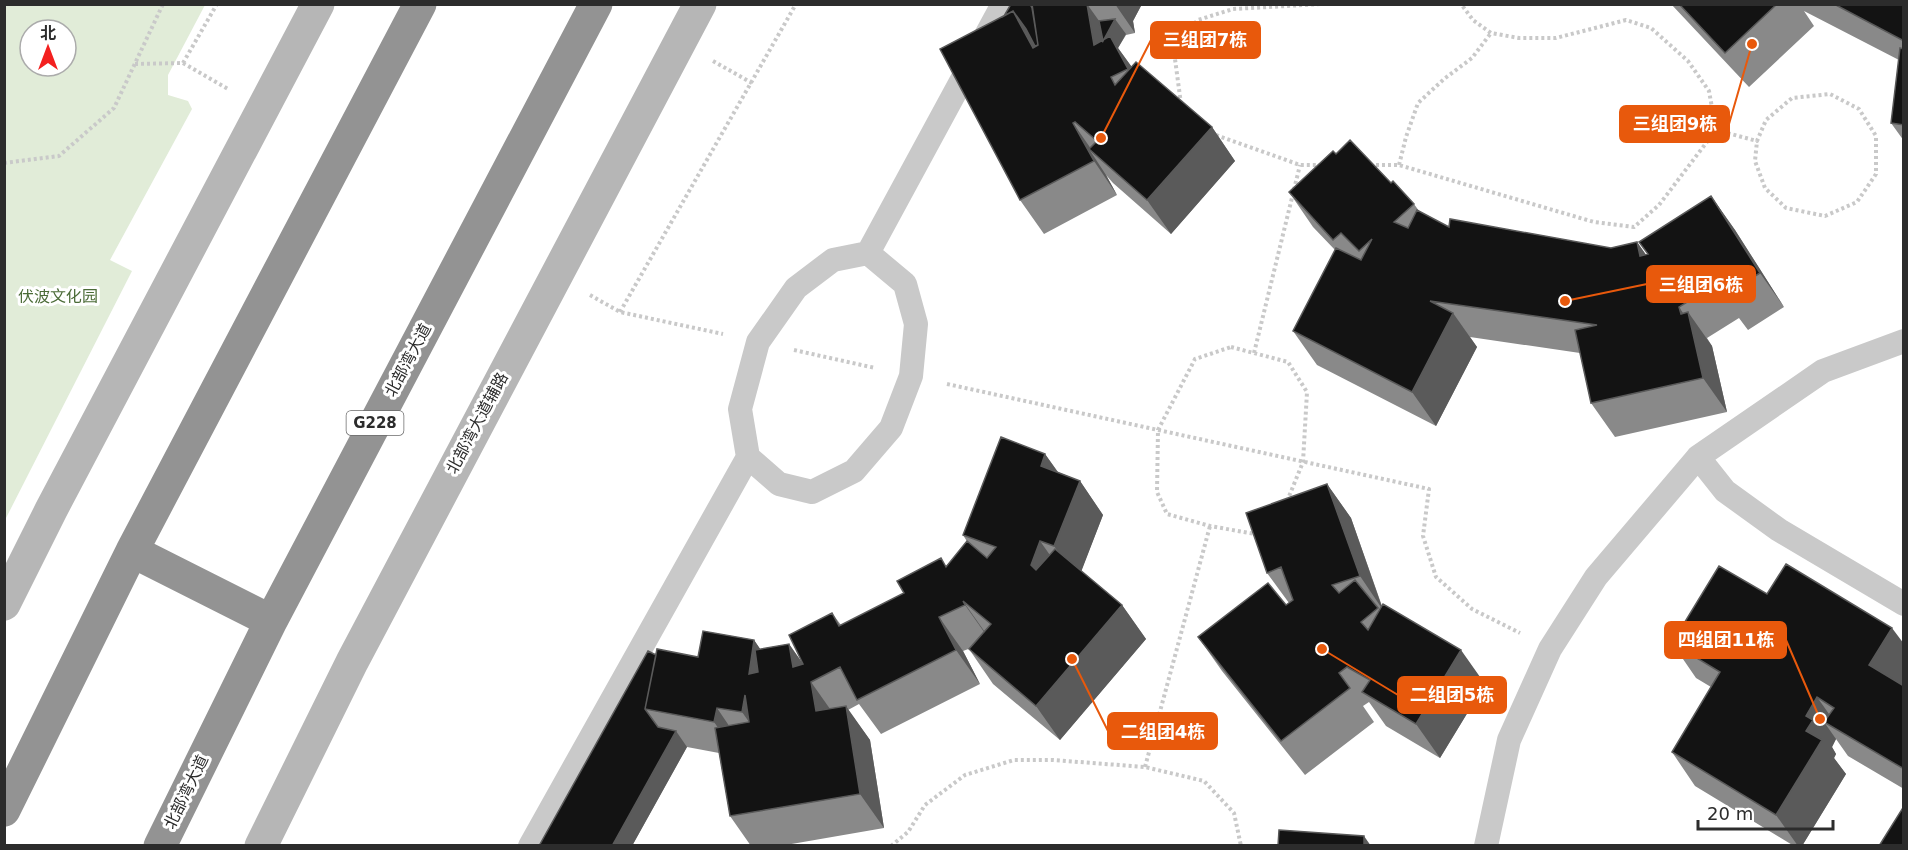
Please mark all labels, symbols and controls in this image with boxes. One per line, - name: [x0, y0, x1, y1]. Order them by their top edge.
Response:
- north arrow: [18, 18, 78, 78]
- callout: 三组团7栋: [1151, 22, 1260, 58]
- text: 北: [40, 24, 56, 43]
- text: 三组团7栋: [1163, 29, 1247, 50]
- callout: 三组团9栋: [1620, 106, 1729, 142]
- text: 三组团9栋: [1633, 113, 1717, 134]
- callout: 三组团6栋: [1647, 266, 1755, 302]
- text: 三组团6栋: [1659, 274, 1743, 295]
- park label: 伏波文化园: [18, 287, 98, 306]
- street label: 北部湾大道: [381, 320, 435, 400]
- street label: 北部湾大道辅路: [442, 369, 512, 477]
- road number: G228: [346, 411, 404, 435]
- callout: 四组团11栋: [1665, 622, 1786, 658]
- text: 四组团11栋: [1677, 629, 1775, 650]
- callout: 二组团5栋: [1398, 677, 1506, 713]
- text: 二组团5栋: [1410, 684, 1494, 705]
- callout: 二组团4栋: [1108, 713, 1217, 749]
- text: 二组团4栋: [1121, 721, 1205, 742]
- street label: 北部湾大道: [160, 752, 212, 832]
- scale bar: [1698, 793, 1833, 831]
- text: 20 m: [1707, 803, 1753, 824]

